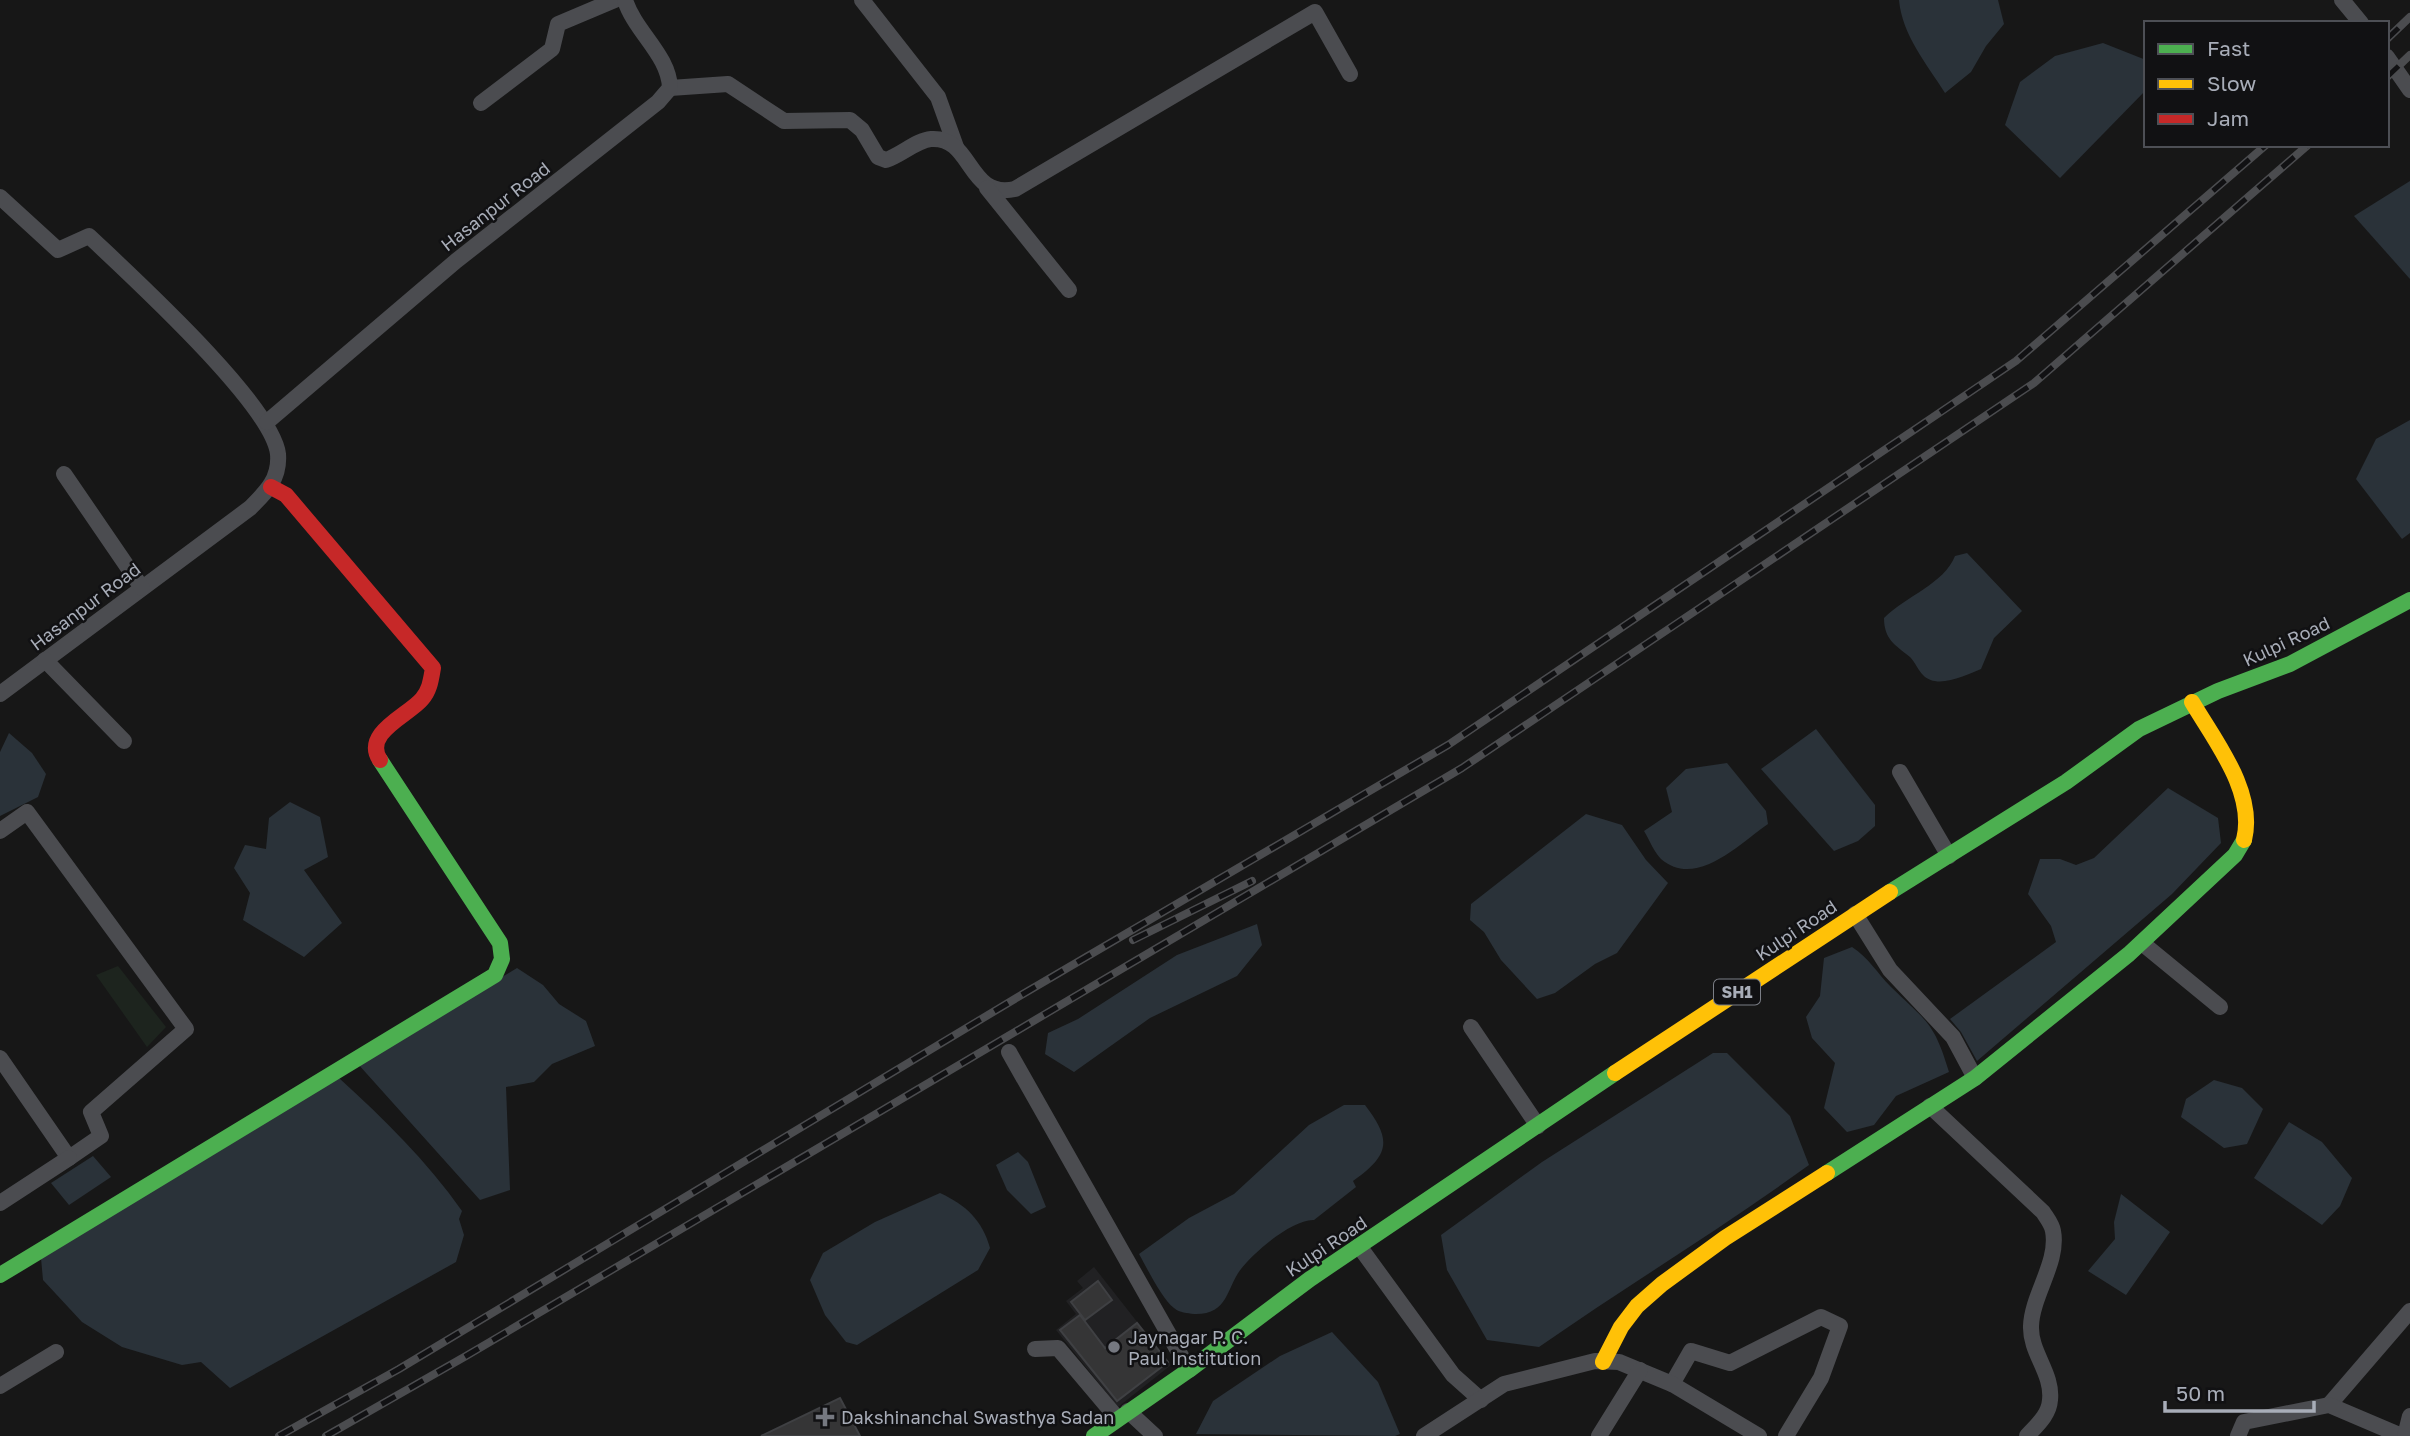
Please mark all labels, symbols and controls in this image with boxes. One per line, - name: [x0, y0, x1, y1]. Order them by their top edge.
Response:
- legend: [2144, 21, 2389, 147]
- text: Fast: [2207, 35, 2250, 61]
- text: Slow: [2207, 70, 2256, 96]
- text: Jam: [2207, 105, 2249, 131]
- street label: Hasanpur Road: [436, 157, 554, 255]
- street label: Hasanpur Road: [26, 557, 144, 655]
- street label: Kulpi Road: [2239, 611, 2333, 671]
- street label: Kulpi Road: [1751, 895, 1841, 965]
- road number: SH1: [1714, 980, 1760, 1004]
- street label: Kulpi Road: [1281, 1211, 1371, 1281]
- place label: Jaynagar P. C. Paul Institution: [1128, 1326, 1261, 1369]
- marker: Jaynagar P. C. Paul Institution: [1106, 1339, 1122, 1355]
- scale bar: [2165, 1370, 2314, 1414]
- text: 50 m: [2176, 1380, 2225, 1406]
- place label: Dakshinanchal Swasthya Sadan: [841, 1406, 1114, 1428]
- marker: Dakshinanchal Swasthya Sadan: [815, 1407, 835, 1427]

